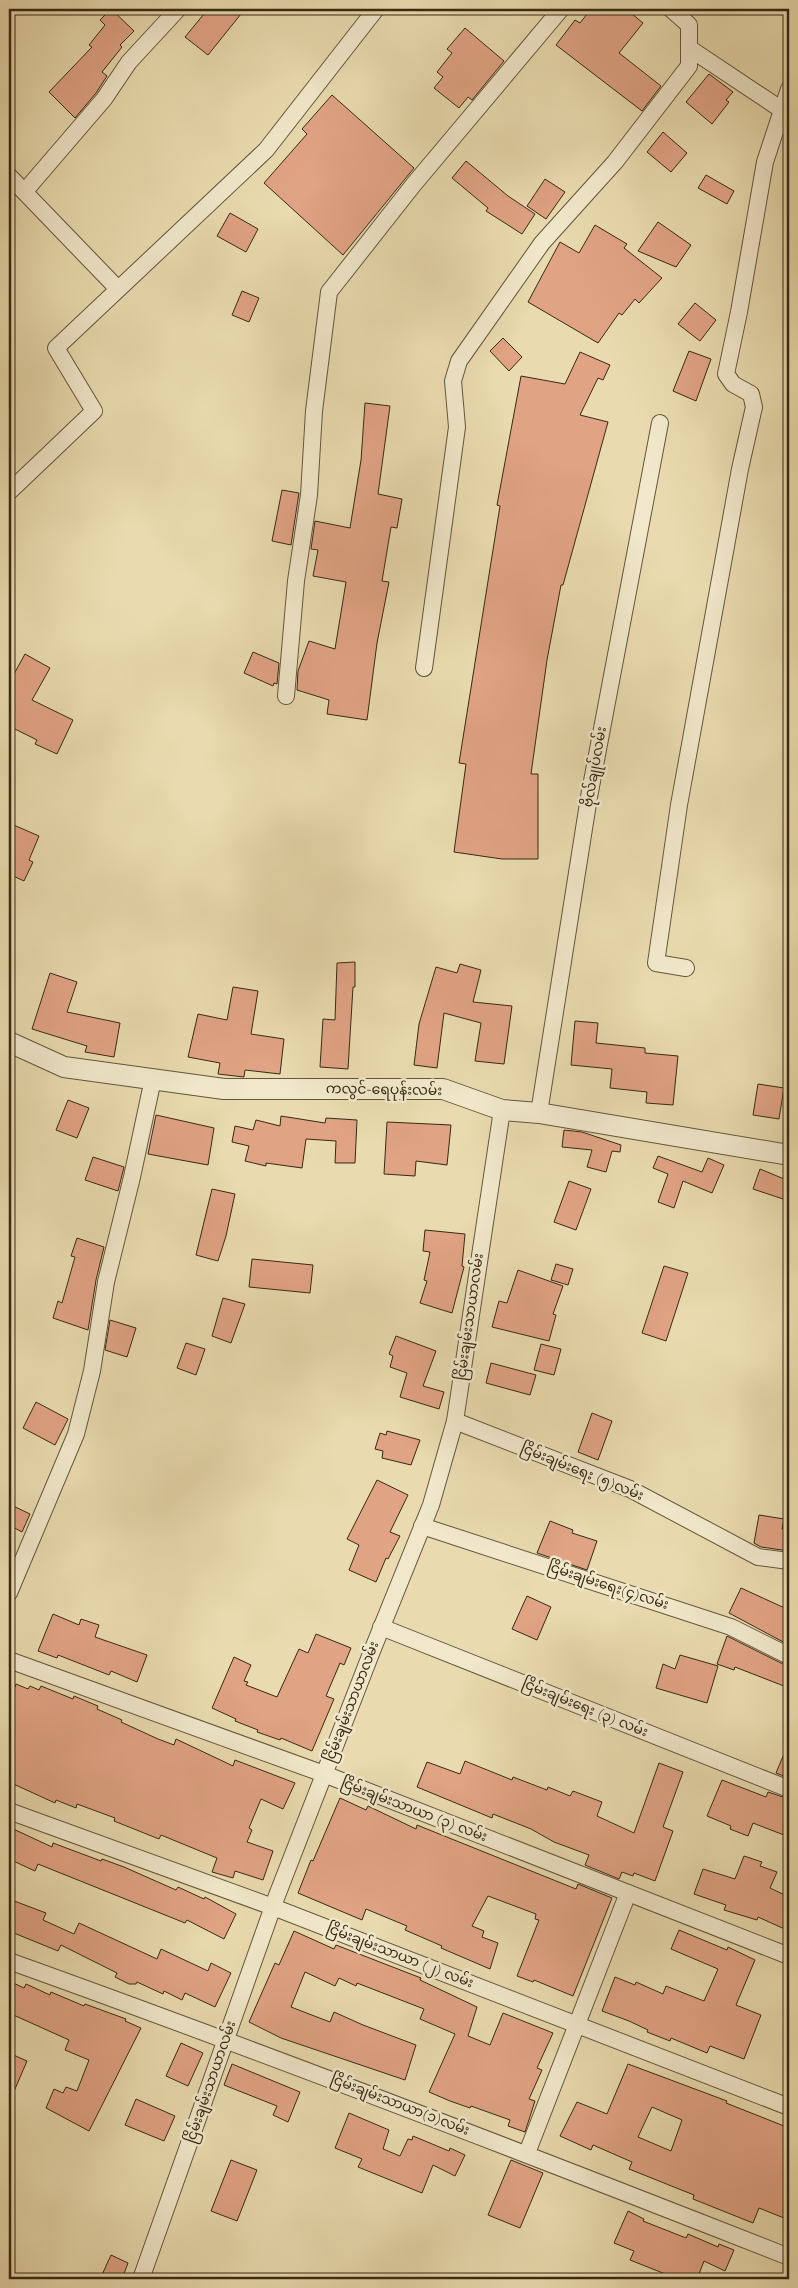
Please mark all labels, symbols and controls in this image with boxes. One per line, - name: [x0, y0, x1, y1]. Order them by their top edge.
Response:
- street label: ဗိုလ်ချုပ်လမ်း: [577, 725, 613, 809]
- street label: ကလွင်-ရေပုန်းလမ်း: [326, 1078, 442, 1102]
- street label: ငြိမ်းချမ်းသာယာလမ်း: [450, 1252, 490, 1382]
- street label: ငြိမ်းချမ်းရေး (၅)လမ်း: [517, 1437, 647, 1507]
- street label: ငြိမ်းချမ်းရေး(၄)လမ်း: [545, 1556, 671, 1616]
- street label: ငြိမ်းချမ်းသာယာလမ်း: [319, 1638, 385, 1766]
- street label: ငြိမ်းချမ်းရေး (၃) လမ်း: [519, 1673, 651, 1743]
- street label: ငြိမ်းချမ်းသာယာ (၃) လမ်း: [338, 1772, 490, 1848]
- street label: ငြိမ်းချမ်းသာယာ (၂) လမ်း: [323, 1918, 477, 1994]
- street label: ငြိမ်းချမ်းသာယာလမ်း: [180, 2018, 242, 2146]
- street label: ငြိမ်းချမ်းသာယာ(၁)လမ်း: [327, 2068, 473, 2142]

